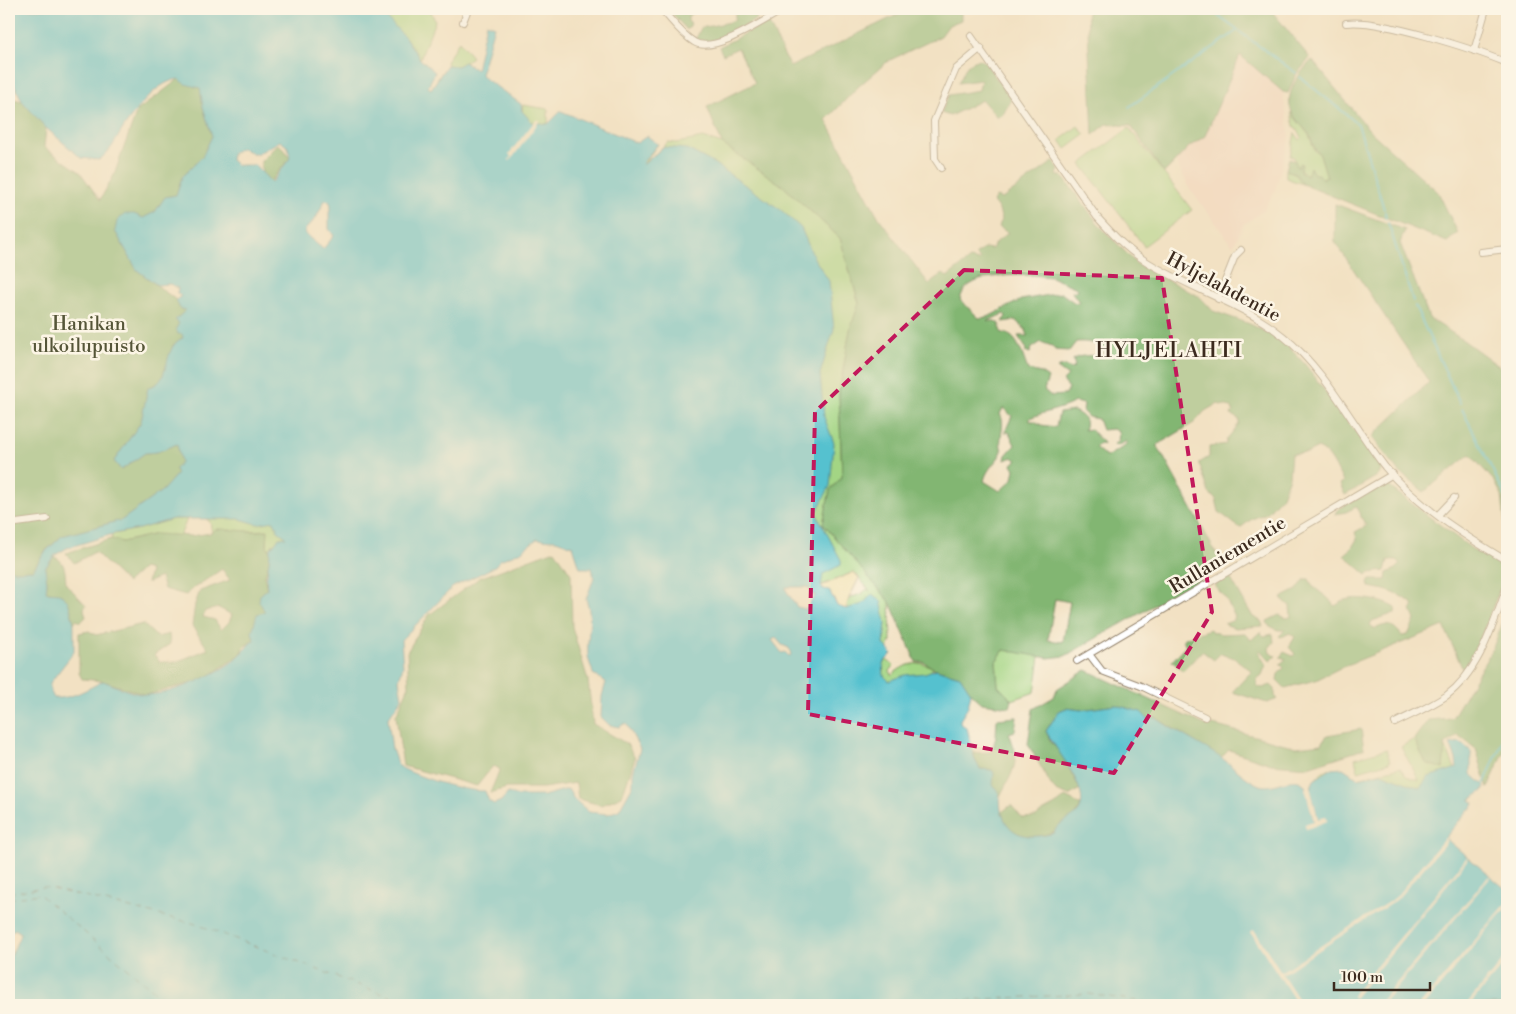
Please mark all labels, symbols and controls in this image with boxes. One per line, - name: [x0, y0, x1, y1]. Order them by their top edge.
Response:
- street label: Hyljelahdentie: [1162, 247, 1285, 327]
- park label: Hanikan ulkoilupuisto: [32, 312, 146, 358]
- district label: HYLJELAHTI: [1095, 338, 1243, 364]
- street label: Rullaniementie: [1165, 511, 1290, 599]
- scale bar: [1334, 959, 1430, 991]
- text: 100 m: [1341, 968, 1383, 987]

